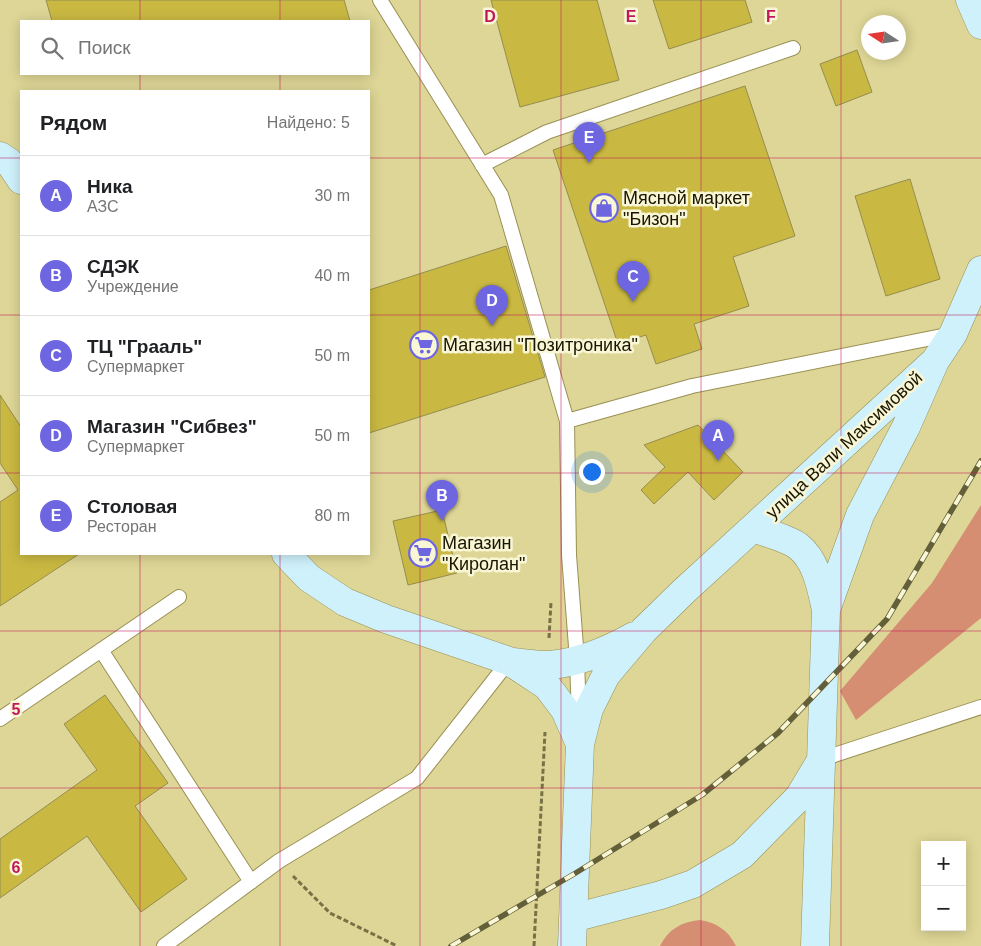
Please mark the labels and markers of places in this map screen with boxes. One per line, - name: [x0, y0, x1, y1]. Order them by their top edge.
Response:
- pin: E: [573, 122, 605, 163]
- place label: Мясной маркет "Бизон": [623, 188, 750, 229]
- shop icon: Мясной маркет "Бизон": [589, 193, 619, 223]
- pin: C: [617, 261, 649, 302]
- pin: D: [476, 285, 508, 326]
- supermarket icon: Магазин "Позитроника": [409, 330, 439, 360]
- place label: Магазин "Позитроника": [443, 335, 638, 355]
- pin: A: [702, 420, 734, 461]
- pin: B: [426, 480, 458, 521]
- place label: Магазин "Киролан": [442, 533, 525, 574]
- supermarket icon: Магазин "Киролан": [408, 538, 438, 568]

